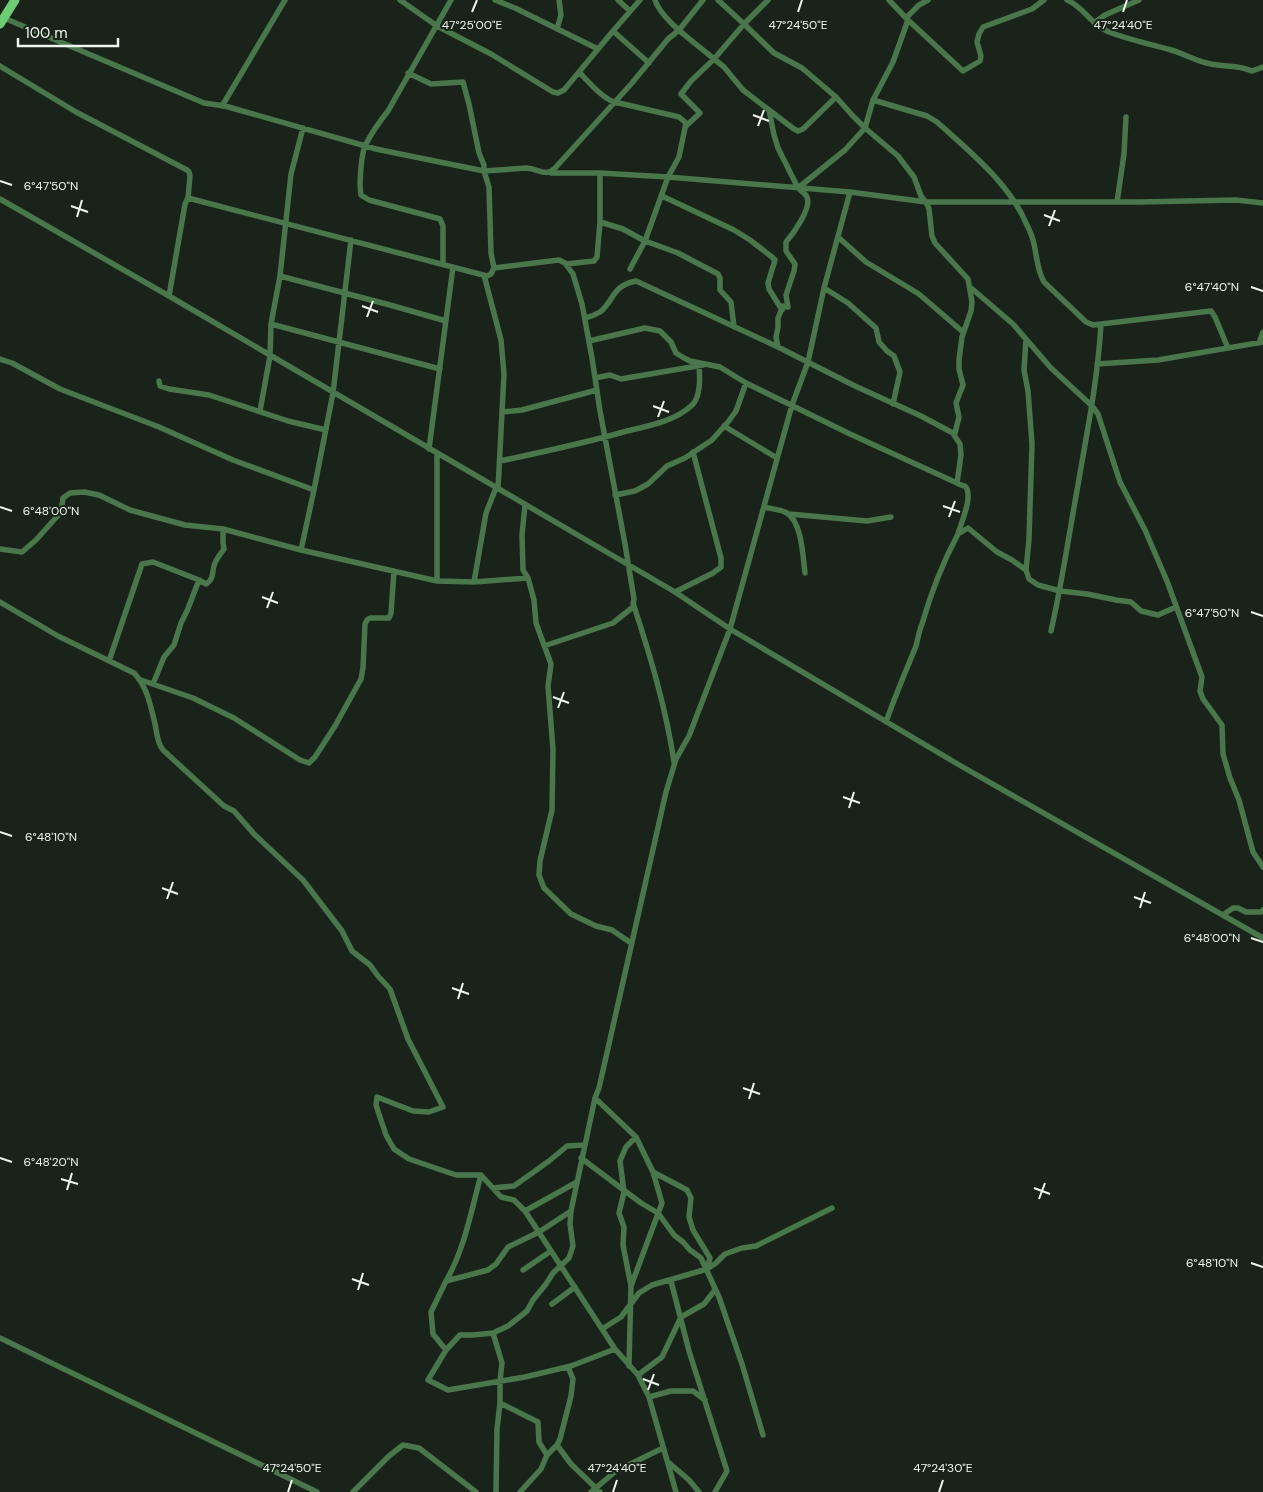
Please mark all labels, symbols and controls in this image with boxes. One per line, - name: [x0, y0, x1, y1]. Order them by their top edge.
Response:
- scale bar: [18, 15, 118, 47]
- text: 47°25'00"E: [442, 17, 502, 33]
- text: 47°24'50"E: [768, 17, 828, 33]
- text: 47°24'40"E: [1094, 17, 1153, 33]
- text: 100 m: [25, 23, 68, 43]
- text: 6°47'50"N: [24, 178, 78, 194]
- text: 6°47'40"N: [1185, 279, 1239, 295]
- text: 6°48'00"N: [23, 503, 79, 519]
- text: 6°47'50"N: [1185, 605, 1239, 621]
- text: 6°48'10"N: [25, 829, 77, 845]
- text: 6°48'00"N: [1184, 930, 1240, 946]
- text: 6°48'20"N: [24, 1154, 78, 1170]
- text: 6°48'10"N: [1186, 1255, 1238, 1271]
- text: 47°24'50"E: [262, 1460, 322, 1476]
- text: 47°24'40"E: [588, 1460, 647, 1476]
- text: 47°24'30"E: [913, 1460, 973, 1476]

